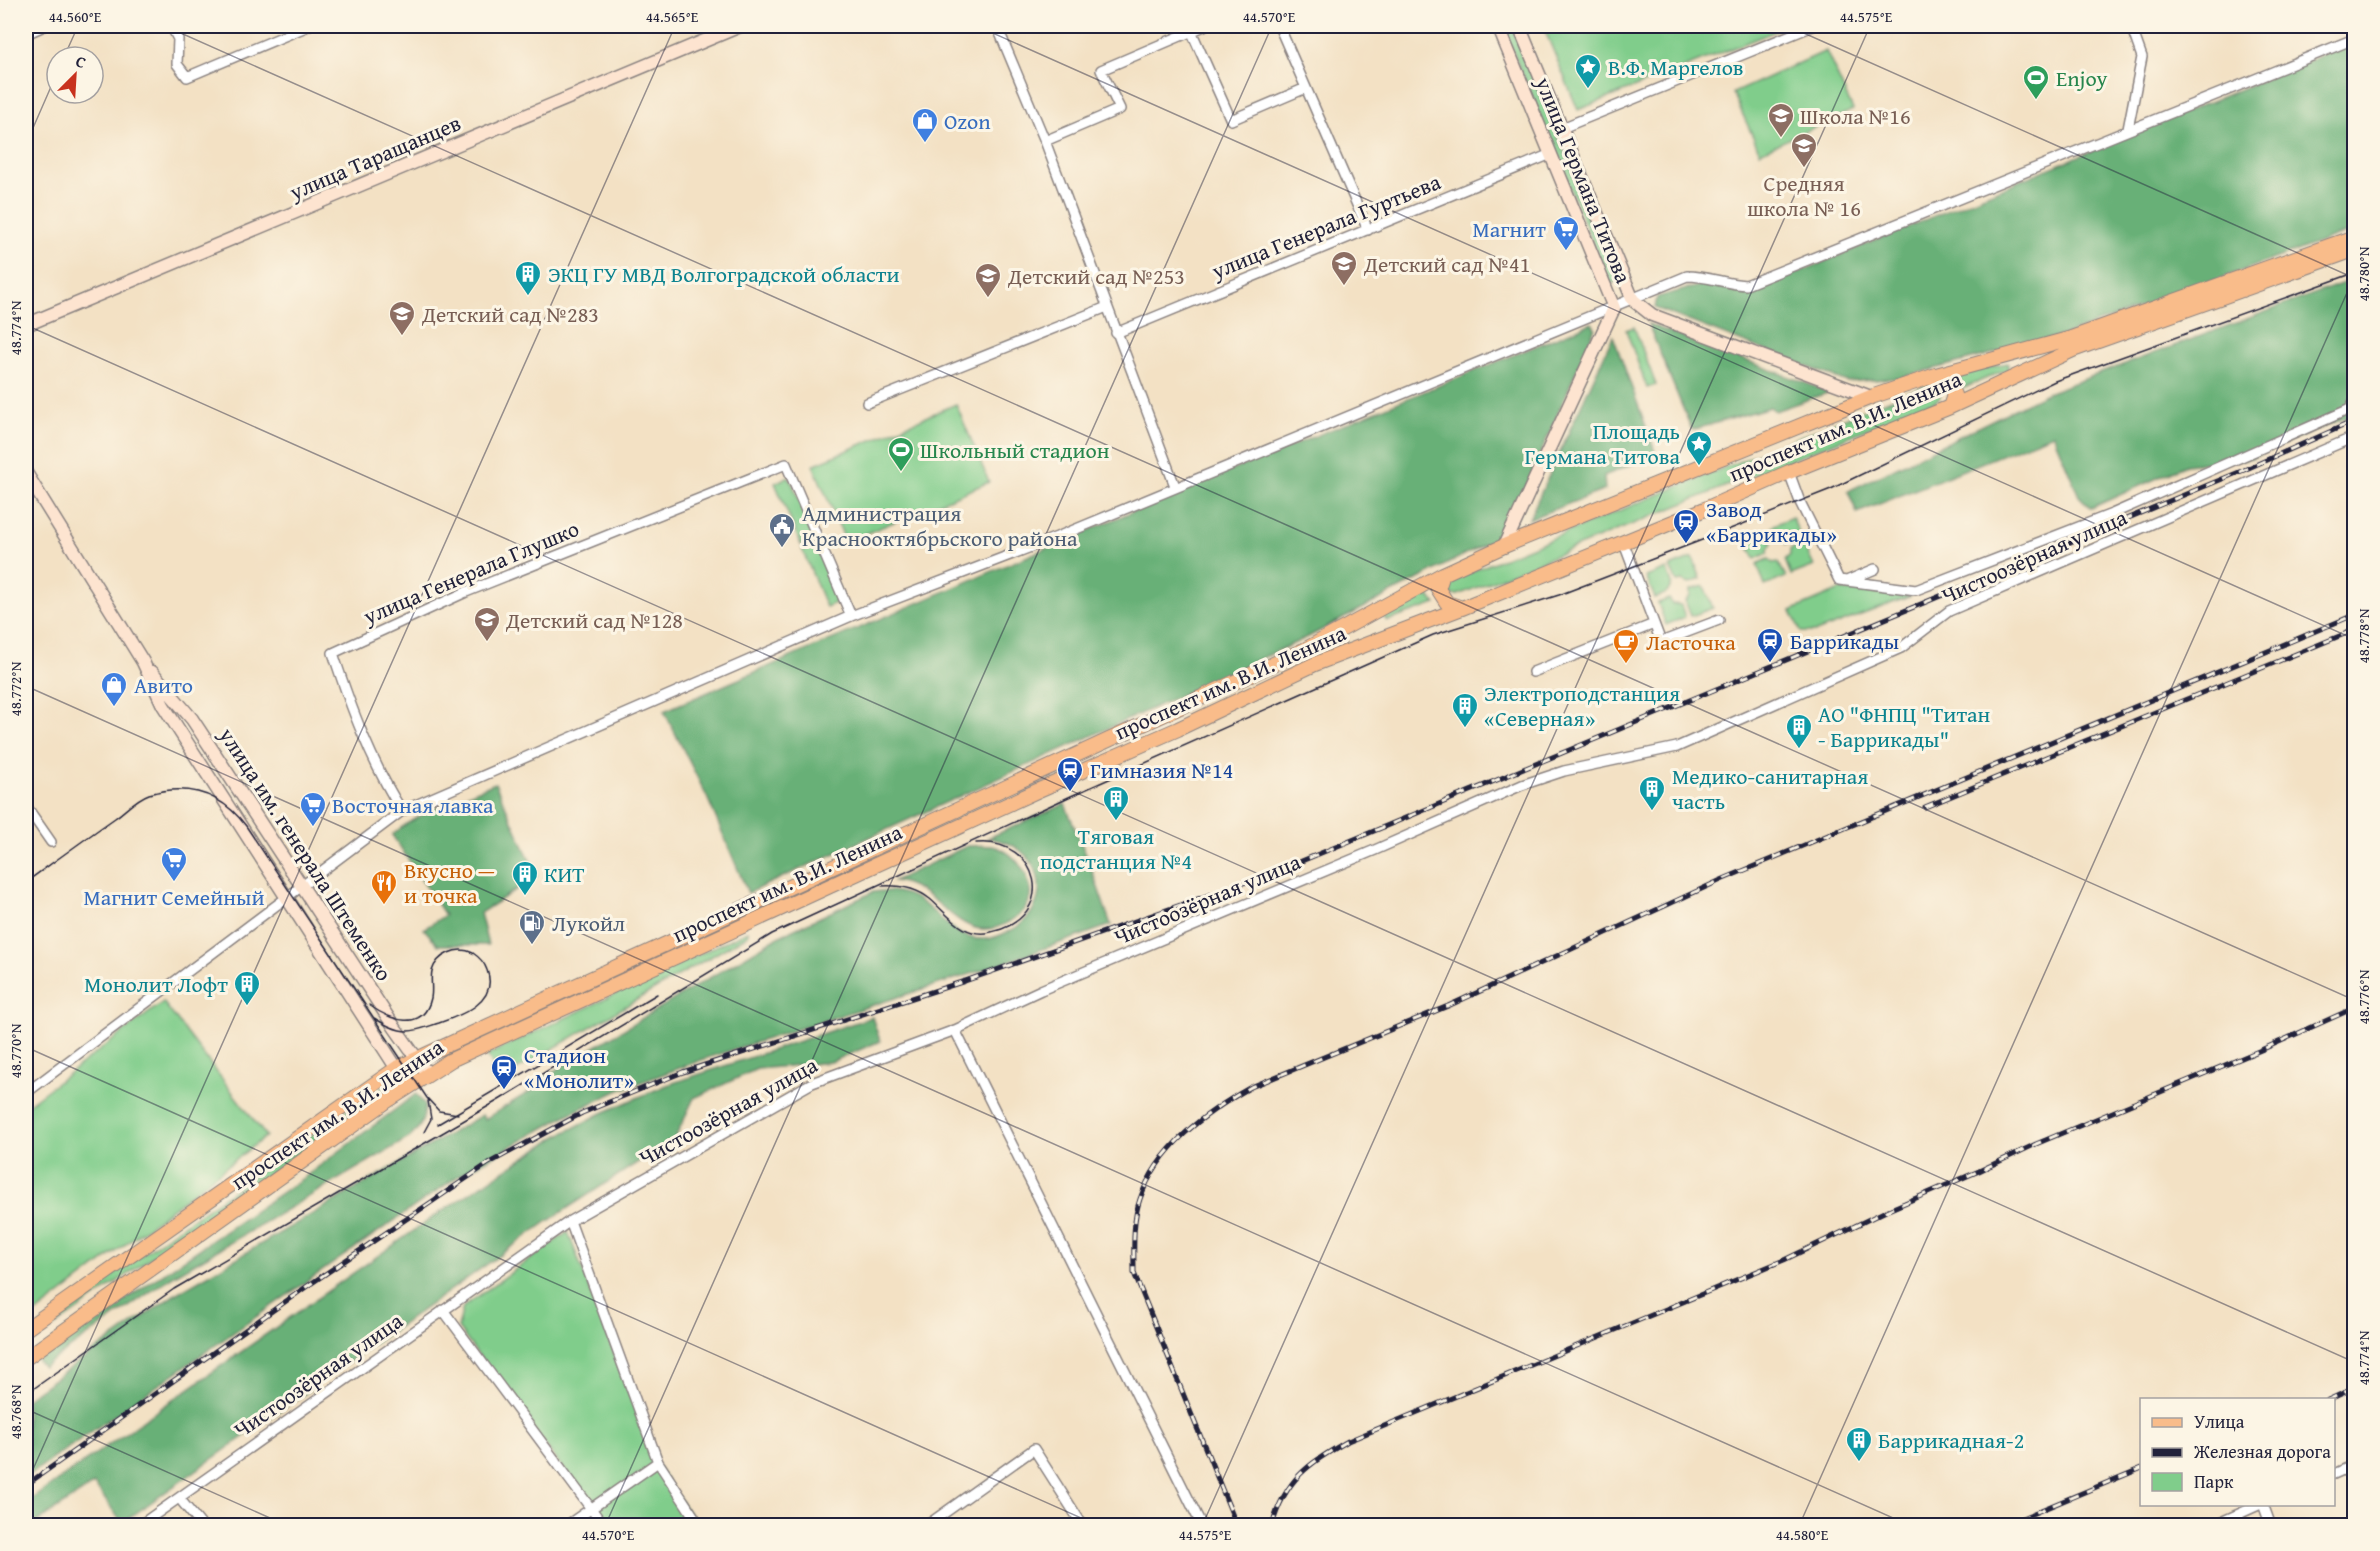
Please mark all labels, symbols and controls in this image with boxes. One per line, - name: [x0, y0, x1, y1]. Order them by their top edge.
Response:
- text: 44.560°E: [49, 6, 102, 27]
- text: 44.565°E: [646, 6, 699, 27]
- text: 44.570°E: [1243, 6, 1296, 27]
- text: 44.575°E: [1840, 6, 1893, 27]
- north arrow: [45, 45, 105, 105]
- text: С: [72, 48, 90, 74]
- place label: В.Ф. Маргелов: [1608, 51, 1744, 83]
- place icon: В.Ф. Маргелов: [1573, 52, 1603, 90]
- place label: Enjoy: [2056, 62, 2108, 94]
- sports icon: Enjoy: [2021, 63, 2051, 101]
- street label: улица Германа Титова: [1528, 71, 1640, 288]
- place label: Школа №16: [1800, 100, 1911, 132]
- school or university icon: Школа №16: [1766, 101, 1796, 139]
- place label: Ozon: [944, 105, 991, 137]
- street label: улица Таращанцев: [284, 106, 466, 208]
- shop icon: Ozon: [910, 106, 940, 144]
- school or university icon: Средняя школа № 16: [1789, 131, 1819, 169]
- street label: улица Генерала Гуртьева: [1206, 165, 1446, 287]
- place label: Средняя школа № 16: [1747, 167, 1861, 224]
- place label: Магнит: [1472, 213, 1546, 245]
- supermarket icon: Магнит: [1551, 214, 1581, 252]
- text: 48.780°N: [2353, 246, 2374, 301]
- place label: Детский сад №41: [1363, 248, 1530, 280]
- school or university icon: Детский сад №41: [1329, 249, 1359, 287]
- place label: ЭКЦ ГУ МВД Волгоградской области: [548, 258, 900, 290]
- building icon: ЭКЦ ГУ МВД Волгоградской области: [513, 259, 543, 297]
- place label: Детский сад №253: [1007, 260, 1185, 292]
- school or university icon: Детский сад №253: [973, 261, 1003, 299]
- place label: Детский сад №283: [421, 298, 599, 330]
- school or university icon: Детский сад №283: [387, 299, 417, 337]
- text: 48.774°N: [5, 300, 26, 355]
- street label: проспект им. В.И. Ленина: [1724, 362, 1967, 490]
- place label: Площадь Германа Титова: [1524, 415, 1681, 472]
- place icon: Площадь Германа Титова: [1684, 429, 1714, 467]
- place label: Школьный стадион: [920, 434, 1110, 466]
- sports icon: Школьный стадион: [886, 435, 916, 473]
- place label: Завод «Баррикады»: [1706, 493, 1837, 550]
- place label: Администрация Краснооктябрьского района: [802, 497, 1078, 554]
- street label: Чистоозёрная улица: [1936, 501, 2132, 611]
- station icon: Завод «Баррикады»: [1671, 507, 1701, 545]
- public building icon: Администрация Краснооктябрьского района: [767, 511, 797, 549]
- street label: улица Генерала Глушко: [357, 512, 584, 632]
- place label: Детский сад №128: [505, 604, 683, 636]
- school or university icon: Детский сад №128: [472, 605, 502, 643]
- text: 48.778°N: [2353, 608, 2374, 663]
- street label: проспект им. В.И. Ленина: [1109, 616, 1351, 747]
- place label: Баррикады: [1790, 625, 1899, 657]
- place label: Ласточка: [1646, 626, 1736, 658]
- station icon: Баррикады: [1755, 626, 1785, 664]
- cafe icon: Ласточка: [1611, 627, 1641, 665]
- text: 48.772°N: [5, 661, 26, 716]
- place label: Авито: [134, 669, 193, 701]
- shop icon: Авито: [99, 670, 129, 708]
- place label: Электроподстанция «Северная»: [1484, 677, 1680, 734]
- building icon: Электроподстанция «Северная»: [1450, 691, 1480, 729]
- place label: АО "ФНПЦ "Титан - Баррикады": [1818, 698, 1991, 755]
- building icon: АО "ФНПЦ "Титан - Баррикады": [1784, 712, 1814, 750]
- street label: улица им. генерала Штеменко: [211, 720, 400, 987]
- place label: Гимназия №14: [1090, 754, 1233, 786]
- station icon: Гимназия №14: [1055, 755, 1085, 793]
- place label: Медико-санитарная часть: [1672, 760, 1868, 817]
- building icon: Медико-санитарная часть: [1637, 774, 1667, 812]
- building icon: Тяговая подстанция №4: [1101, 784, 1131, 822]
- place label: Восточная лавка: [332, 789, 494, 821]
- supermarket icon: Восточная лавка: [298, 790, 328, 828]
- street label: проспект им. В.И. Ленина: [667, 815, 908, 950]
- place label: Тяговая подстанция №4: [1040, 820, 1192, 877]
- supermarket icon: Магнит Семейный: [159, 845, 189, 883]
- street label: Чистоозёрная улица: [1109, 845, 1306, 953]
- place label: Вкусно — и точка: [404, 854, 495, 911]
- place label: КИТ: [544, 858, 585, 890]
- building icon: КИТ: [510, 859, 540, 897]
- restaurant icon: Вкусно — и точка: [369, 868, 399, 906]
- place label: Магнит Семейный: [83, 881, 265, 913]
- place label: Лукойл: [552, 907, 625, 939]
- fuel station icon: Лукойл: [517, 908, 547, 946]
- place label: Монолит Лофт: [84, 968, 228, 1000]
- building icon: Монолит Лофт: [232, 969, 262, 1007]
- text: 48.776°N: [2353, 969, 2374, 1024]
- text: 48.770°N: [5, 1023, 26, 1078]
- street label: проспект им. В.И. Ленина: [224, 1030, 450, 1197]
- place label: Стадион «Монолит»: [524, 1039, 634, 1096]
- street label: Чистоозёрная улица: [633, 1048, 824, 1173]
- station icon: Стадион «Монолит»: [489, 1053, 519, 1091]
- street label: Чистоозёрная улица: [227, 1304, 409, 1445]
- text: 48.774°N: [2353, 1330, 2374, 1385]
- text: 48.768°N: [5, 1384, 26, 1439]
- legend: [2140, 1398, 2335, 1506]
- text: Улица: [2194, 1408, 2245, 1435]
- place label: Баррикадная-2: [1878, 1424, 2024, 1456]
- building icon: Баррикадная-2: [1844, 1425, 1874, 1463]
- text: Железная дорога: [2193, 1438, 2331, 1465]
- text: Парк: [2194, 1468, 2234, 1495]
- text: 44.570°E: [582, 1524, 635, 1545]
- text: 44.575°E: [1179, 1524, 1232, 1545]
- text: 44.580°E: [1776, 1524, 1829, 1545]

